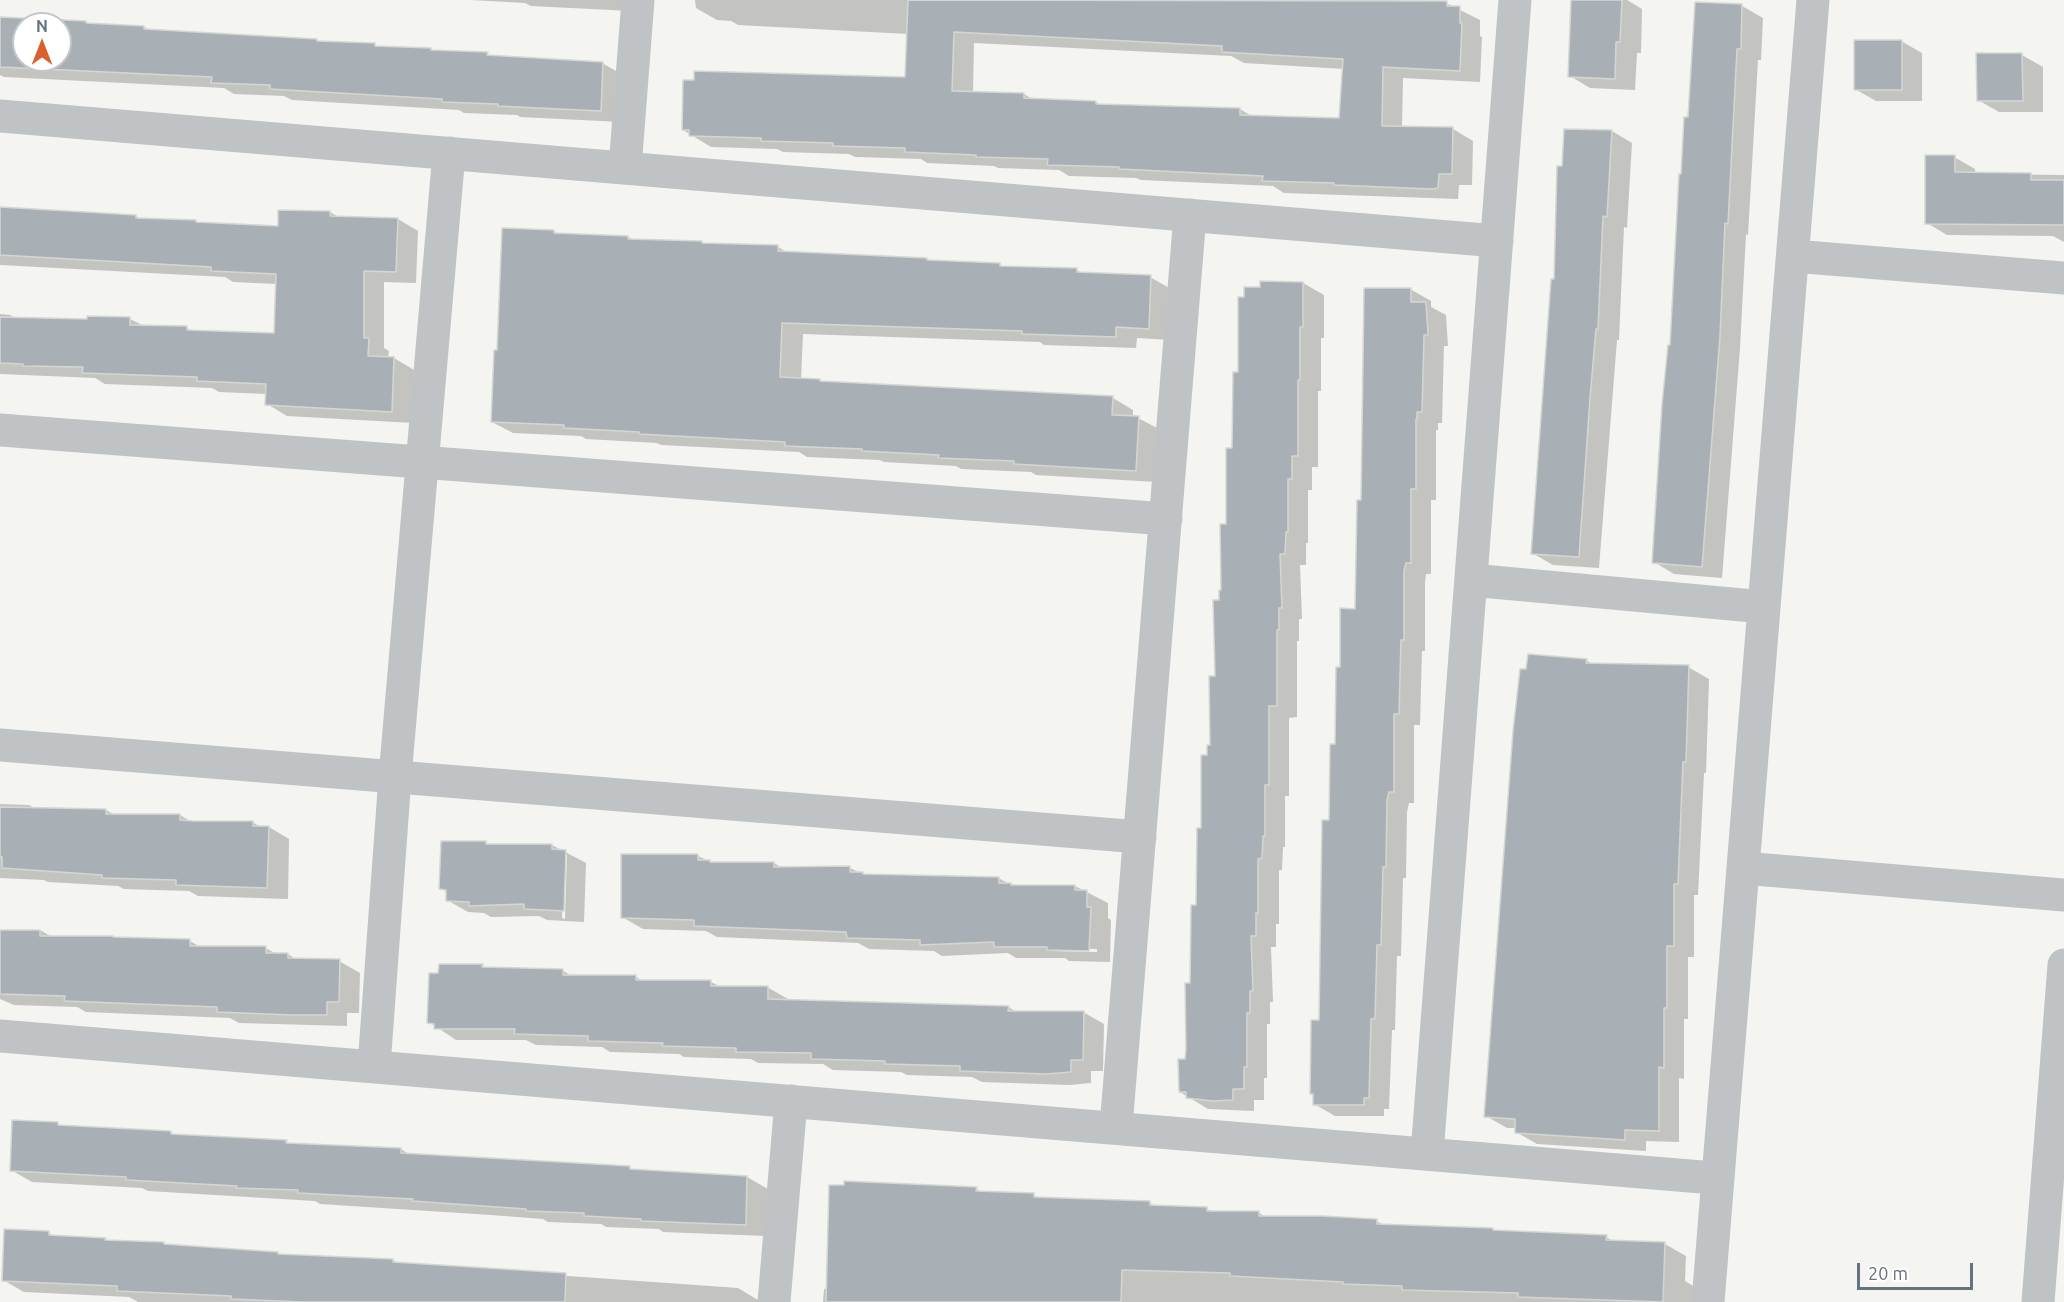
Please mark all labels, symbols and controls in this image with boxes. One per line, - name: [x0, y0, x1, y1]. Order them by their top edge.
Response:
- north arrow: [12, 12, 72, 72]
- text: N: [36, 17, 48, 35]
- scale bar: [1860, 1251, 1976, 1289]
- text: 20 m: [1868, 1263, 1908, 1283]

